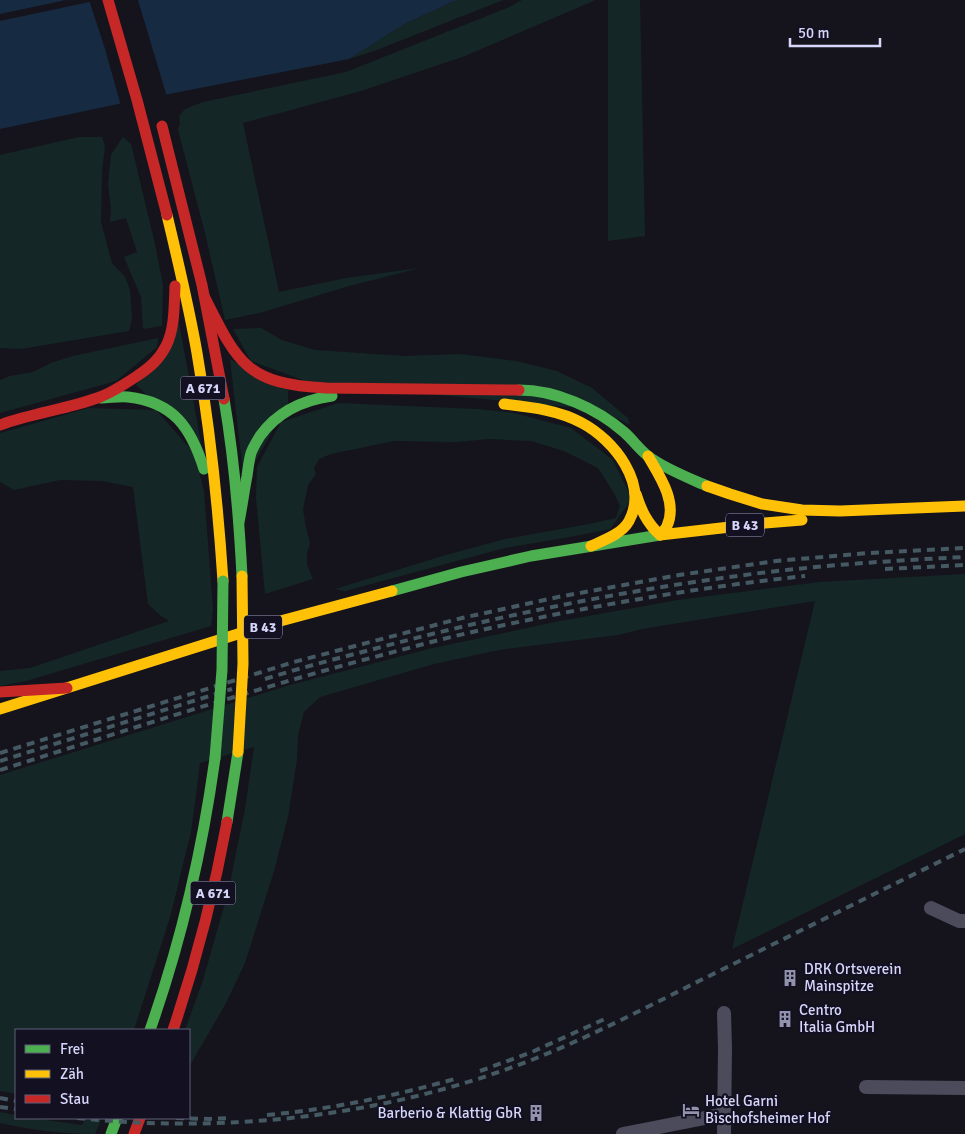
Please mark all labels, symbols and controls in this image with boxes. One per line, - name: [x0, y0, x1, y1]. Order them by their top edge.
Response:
- scale bar: [790, 15, 880, 47]
- text: 50 m: [798, 24, 829, 42]
- road number: A 671: [180, 376, 226, 399]
- road number: B 43: [726, 514, 764, 536]
- road number: B 43: [244, 616, 282, 638]
- road number: A 671: [190, 881, 236, 904]
- place label: DRK Ortsverein Mainspitze: [804, 960, 902, 995]
- building icon: DRK Ortsverein Mainspitze: [780, 968, 800, 988]
- place label: Centro Italia GmbH: [799, 1001, 875, 1036]
- building icon: Centro Italia GmbH: [775, 1009, 795, 1029]
- legend: [15, 1029, 190, 1119]
- text: Frei: [60, 1040, 84, 1058]
- text: Zäh: [60, 1065, 84, 1083]
- text: Stau: [60, 1090, 89, 1108]
- place label: Hotel Garni Bischofsheimer Hof: [705, 1092, 831, 1127]
- hotel icon: Hotel Garni Bischofsheimer Hof: [681, 1100, 701, 1120]
- building icon: Barberio & Klattig GbR: [526, 1103, 546, 1123]
- place label: Barberio & Klattig GbR: [378, 1104, 522, 1122]

